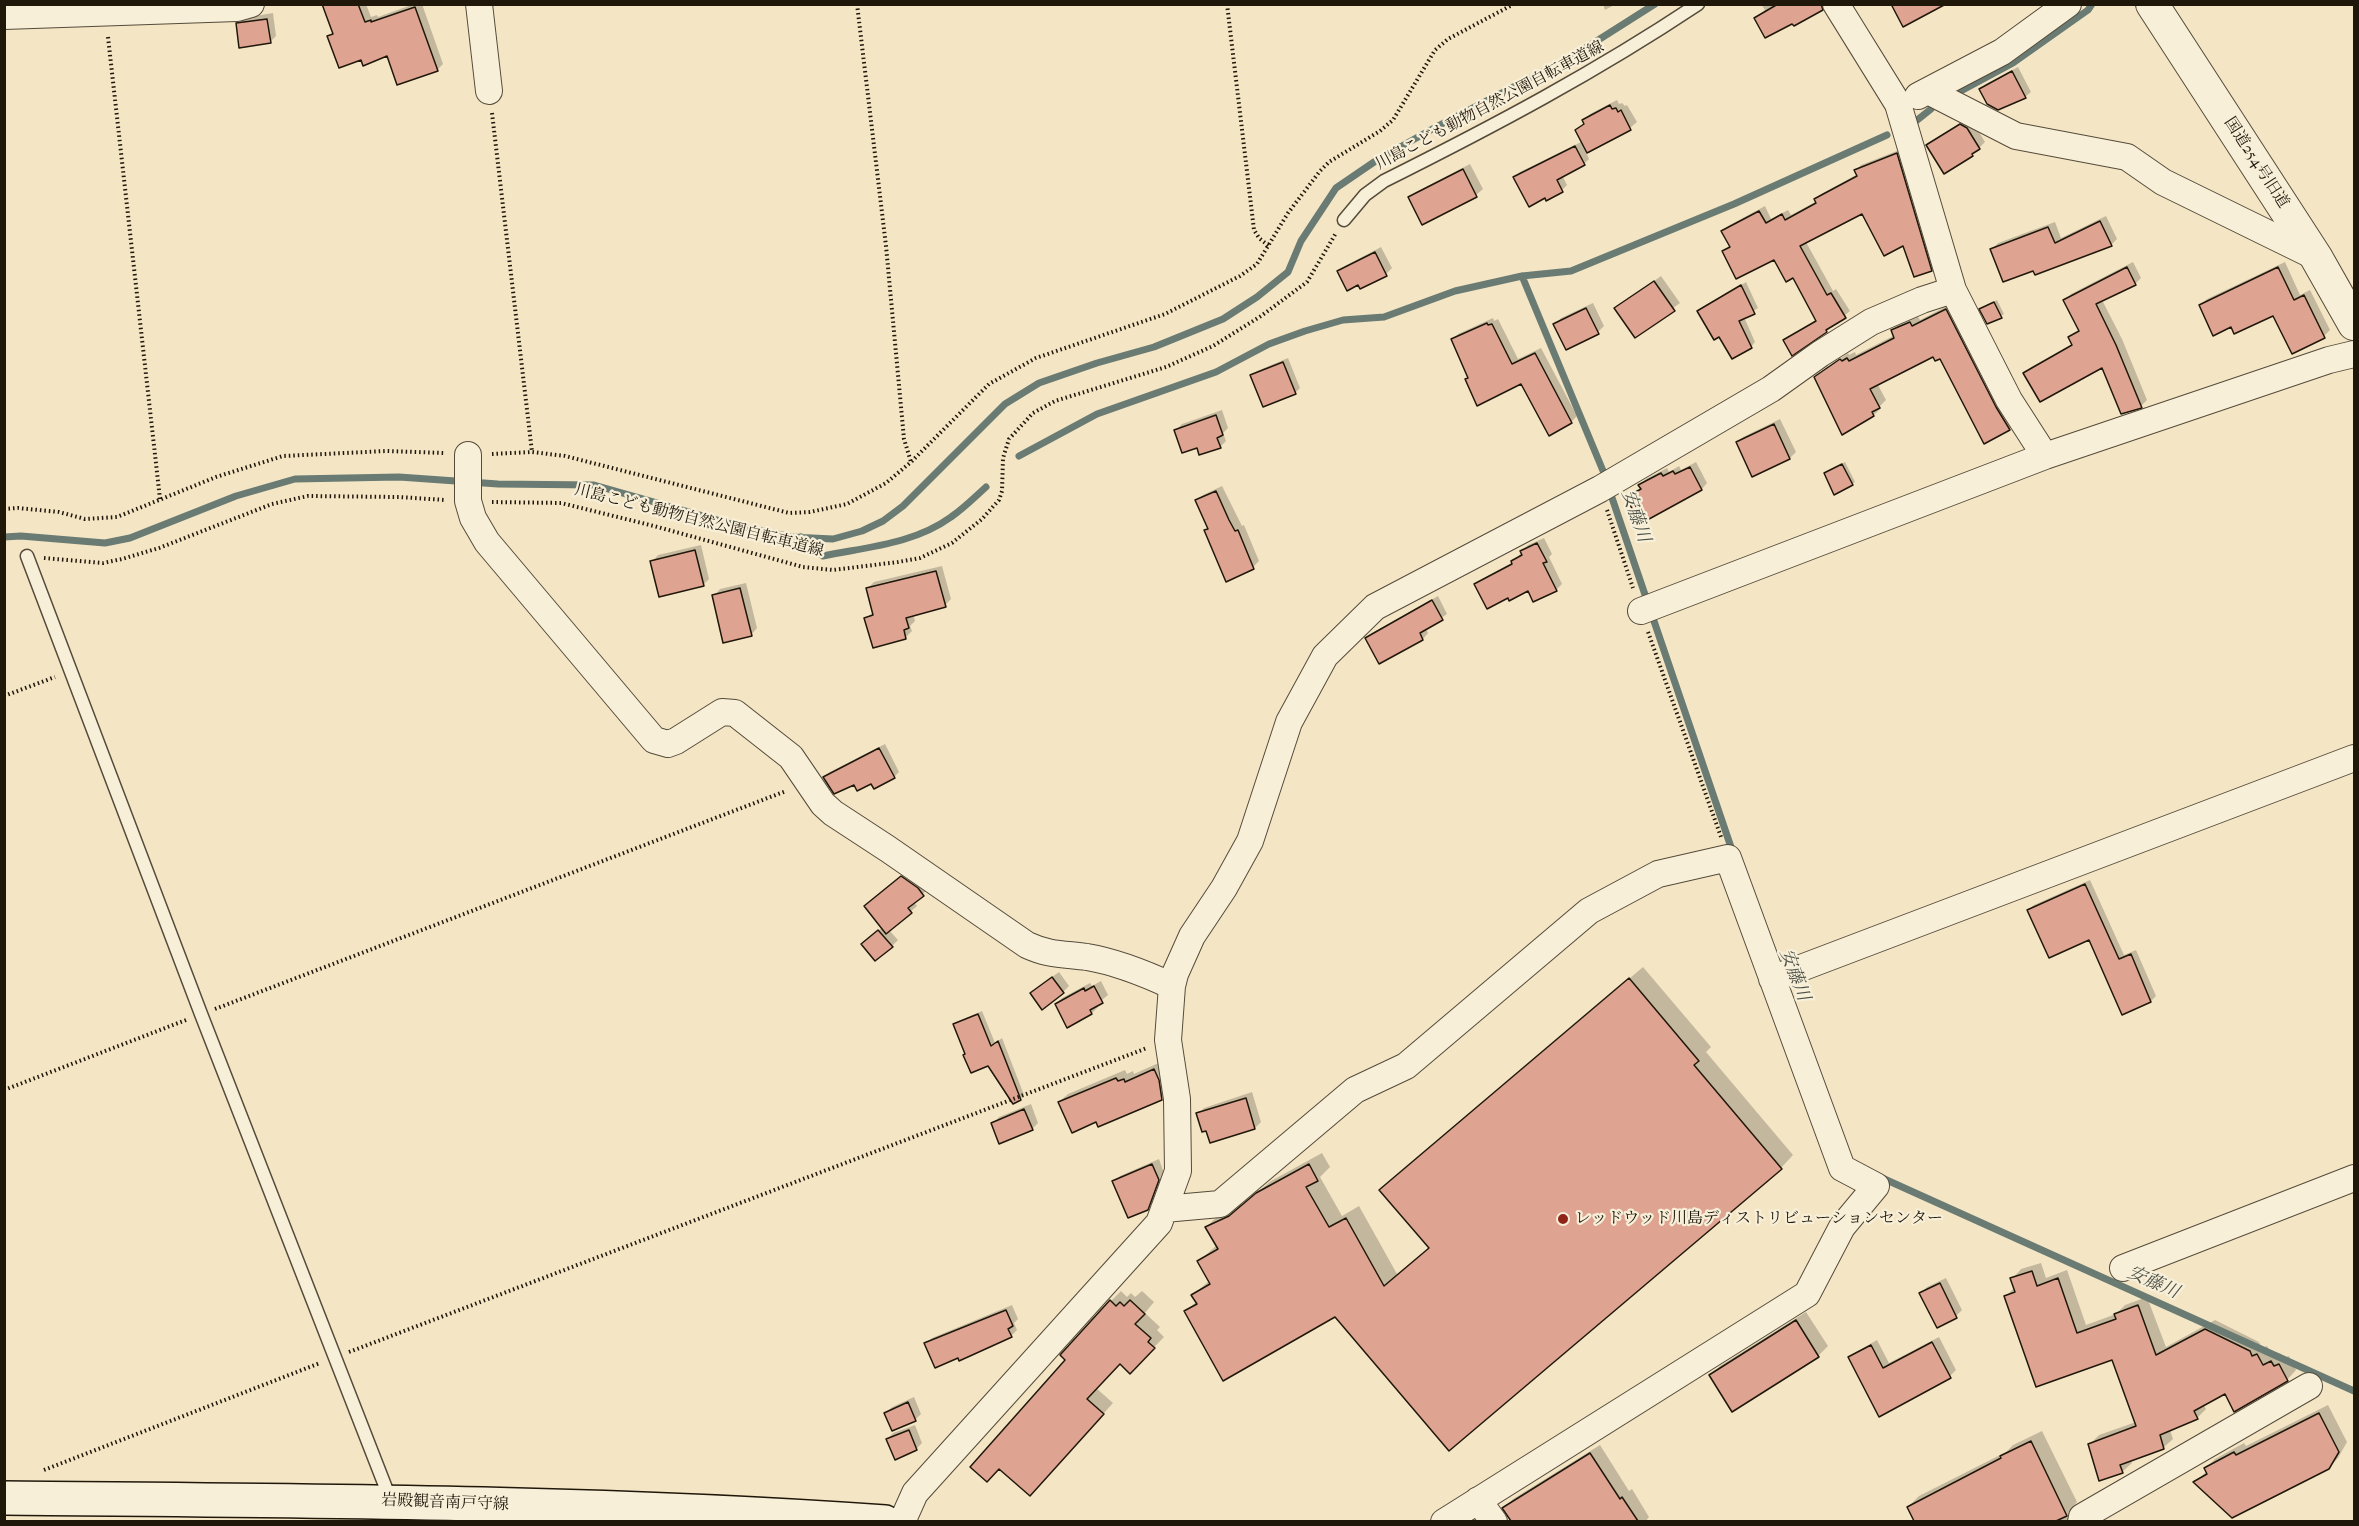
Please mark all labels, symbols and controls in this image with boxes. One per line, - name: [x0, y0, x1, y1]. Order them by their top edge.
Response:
- street label: 川島こども動物自然公園自転車道線: [1372, 37, 1608, 175]
- street label: 国道254号旧道: [2219, 114, 2293, 212]
- street label: 川島こども動物自然公園自転車道線: [572, 481, 826, 561]
- water label: 安藤川: [1616, 487, 1654, 545]
- water label: 安藤川: [1774, 946, 1814, 1004]
- place label: レッドウッド川島ディストリビューションセンター: [1575, 1209, 1943, 1229]
- marker: レッドウッド川島ディストリビューションセンター: [1556, 1212, 1570, 1226]
- water label: 安藤川: [2124, 1262, 2182, 1304]
- street label: 岩殿観音南戸守線: [381, 1491, 509, 1515]

